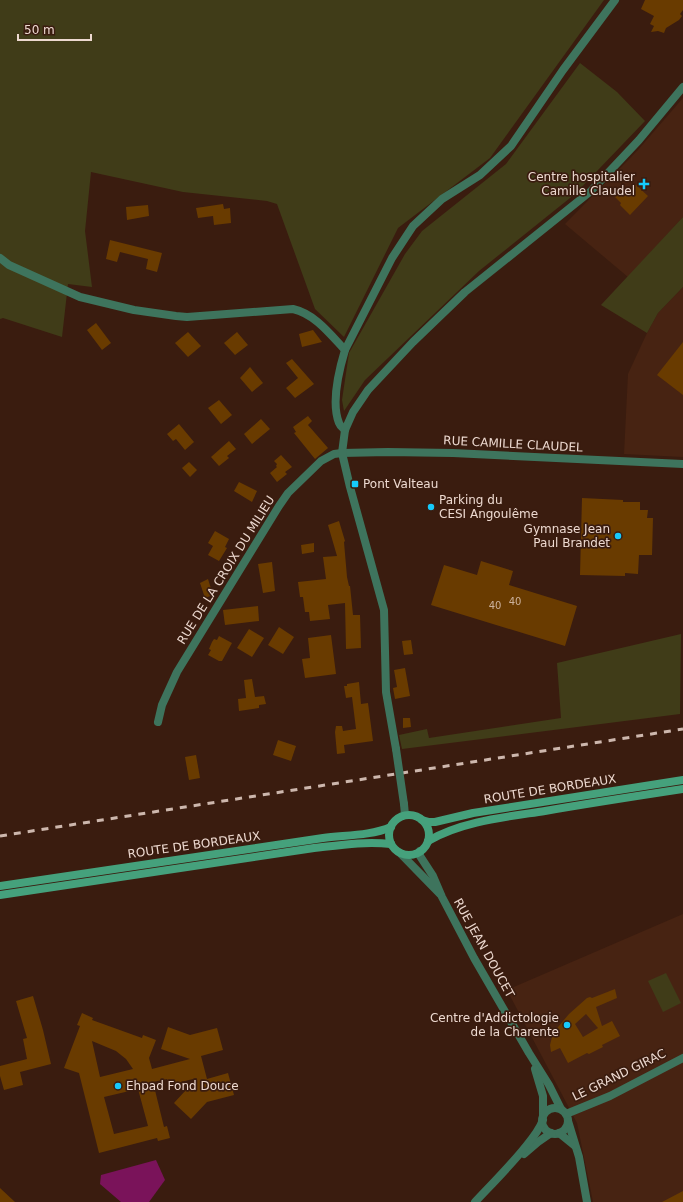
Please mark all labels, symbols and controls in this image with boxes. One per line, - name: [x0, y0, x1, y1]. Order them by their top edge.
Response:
- scale bar: [18, 16, 91, 42]
- text: 50 m: [24, 23, 55, 37]
- place label: Centre hospitalier Camille Claudel: [528, 170, 635, 198]
- marker: Centre hospitalier Camille Claudel: [638, 178, 650, 190]
- street label: RUE CAMILLE CLAUDEL: [443, 433, 583, 455]
- place label: Pont Valteau: [363, 477, 438, 491]
- marker: Pont Valteau: [350, 479, 360, 489]
- street label: RUE DE LA CROIX DU MILIEU: [174, 493, 278, 647]
- place label: Parking du CESI Angoulême: [439, 493, 538, 521]
- marker: Parking du CESI Angoulême: [426, 502, 436, 512]
- place label: Gymnase Jean Paul Brandet: [524, 522, 610, 550]
- marker: Gymnase Jean Paul Brandet: [613, 531, 623, 541]
- house number: 40: [509, 596, 521, 607]
- house number: 40: [489, 600, 501, 611]
- street label: ROUTE DE BORDEAUX: [483, 772, 617, 806]
- street label: ROUTE DE BORDEAUX: [127, 829, 261, 861]
- street label: RUE JEAN DOUCET: [451, 896, 517, 1001]
- place label: Centre d'Addictologie de la Charente: [430, 1011, 559, 1039]
- marker: Centre d'Addictologie de la Charente: [562, 1020, 572, 1030]
- street label: LE GRAND GIRAC: [570, 1046, 668, 1104]
- place label: Ehpad Fond Douce: [126, 1079, 239, 1093]
- marker: Ehpad Fond Douce: [113, 1081, 123, 1091]

